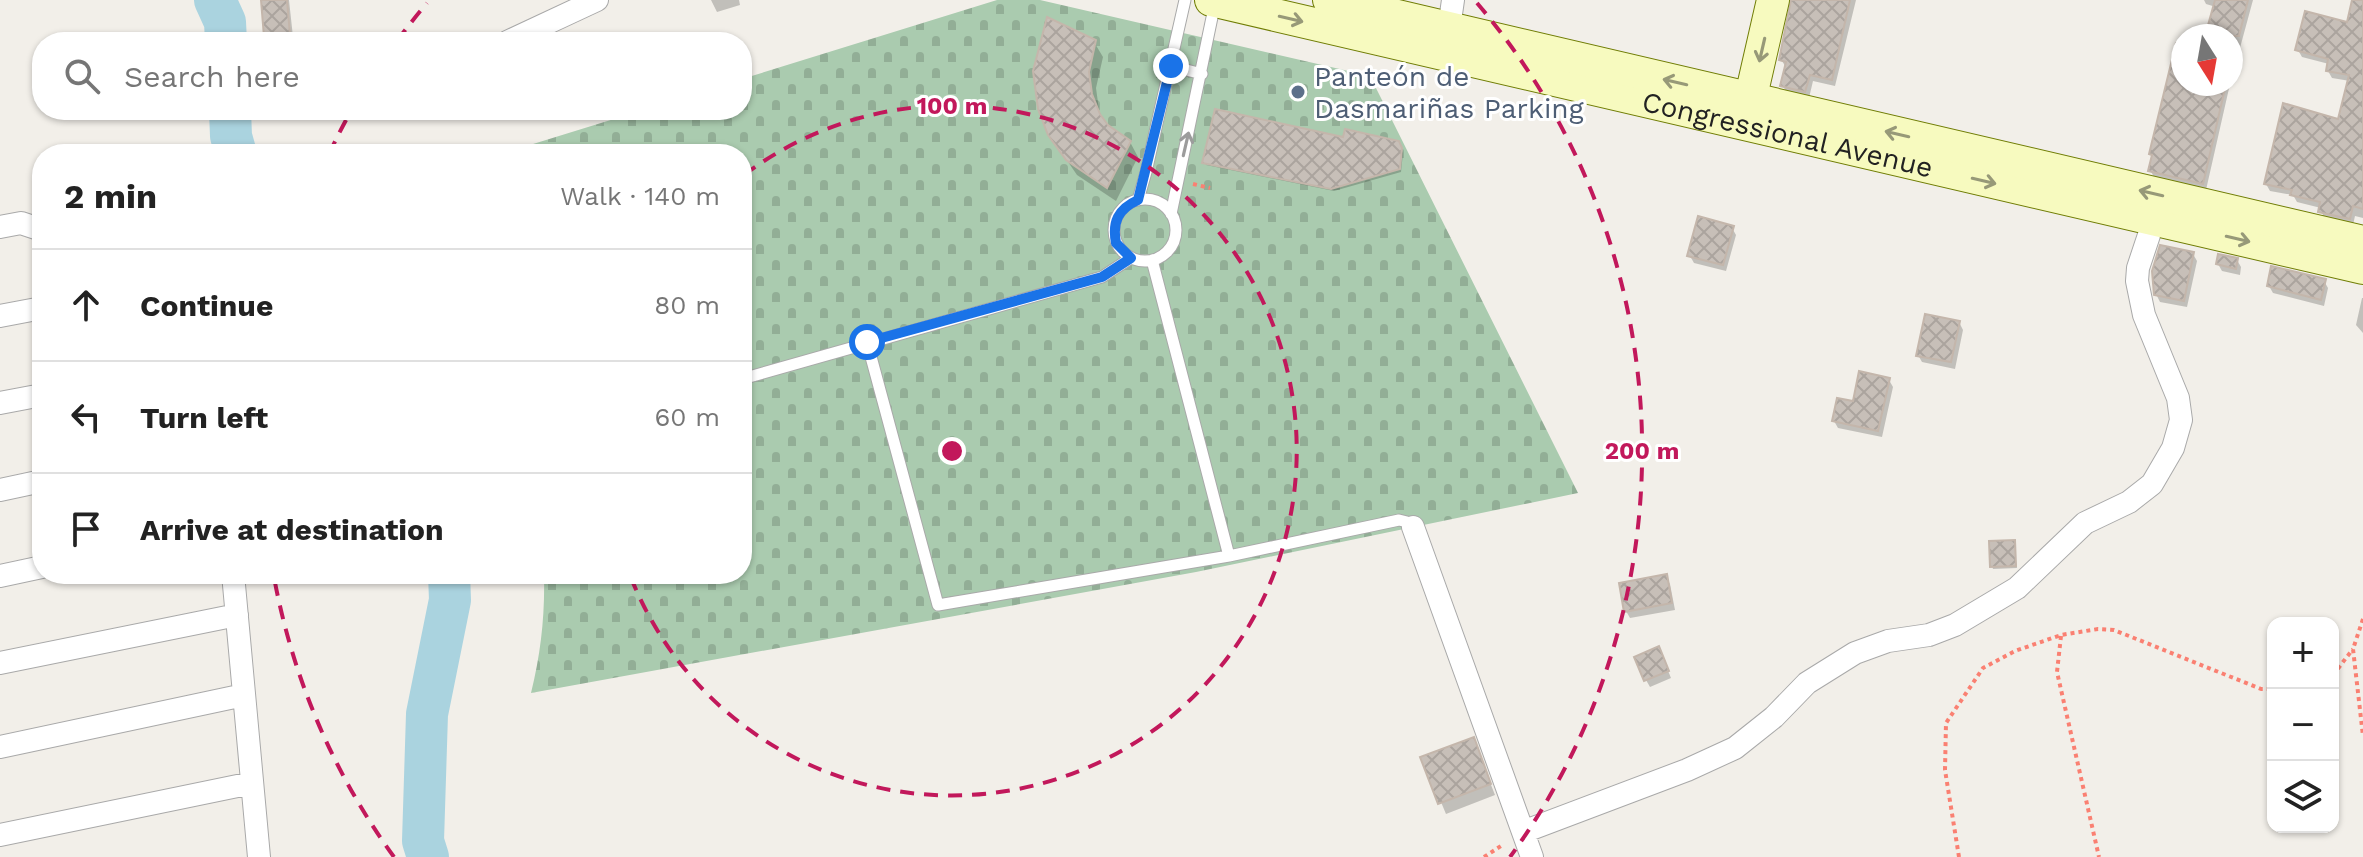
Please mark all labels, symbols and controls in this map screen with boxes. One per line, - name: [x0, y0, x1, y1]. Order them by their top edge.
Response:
- one-way arrow: [1278, 12, 1303, 27]
- north arrow: [2171, 24, 2243, 96]
- search box: [32, 32, 752, 120]
- one-way arrow: [1754, 36, 1769, 62]
- route end: [1153, 48, 1189, 84]
- icon: search: [60, 54, 104, 98]
- text: Search here: [124, 59, 300, 94]
- place label: Panteón de Dasmariñas Parking: [1314, 60, 1584, 125]
- one-way arrow: [1662, 73, 1688, 88]
- marker: Panteón de Dasmariñas Parking: [1289, 83, 1307, 101]
- street label: Congressional Avenue: [1639, 84, 1936, 184]
- text: 100 m: [917, 92, 987, 120]
- one-way arrow: [1885, 126, 1911, 141]
- one-way arrow: [1179, 131, 1194, 157]
- one-way arrow: [1971, 174, 1997, 189]
- text: 2 min: [64, 176, 157, 216]
- text: Walk · 140 m: [560, 181, 720, 211]
- one-way arrow: [2138, 184, 2164, 199]
- one-way arrow: [2224, 232, 2250, 247]
- icon: ahead: [64, 283, 108, 327]
- text: Continue: [140, 288, 273, 323]
- text: 80 m: [654, 290, 720, 320]
- route start: [849, 324, 885, 360]
- icon: left: [64, 395, 108, 439]
- text: Turn left: [140, 400, 268, 435]
- text: 60 m: [654, 402, 720, 432]
- centre of rings: [938, 437, 966, 465]
- text: 200 m: [1605, 437, 1679, 465]
- icon: arrive: [64, 507, 108, 551]
- text: Arrive at destination: [140, 512, 444, 547]
- map controls: [2267, 617, 2339, 833]
- button: +: [2267, 617, 2339, 689]
- button: −: [2267, 689, 2339, 761]
- button: layers: [2267, 761, 2339, 833]

